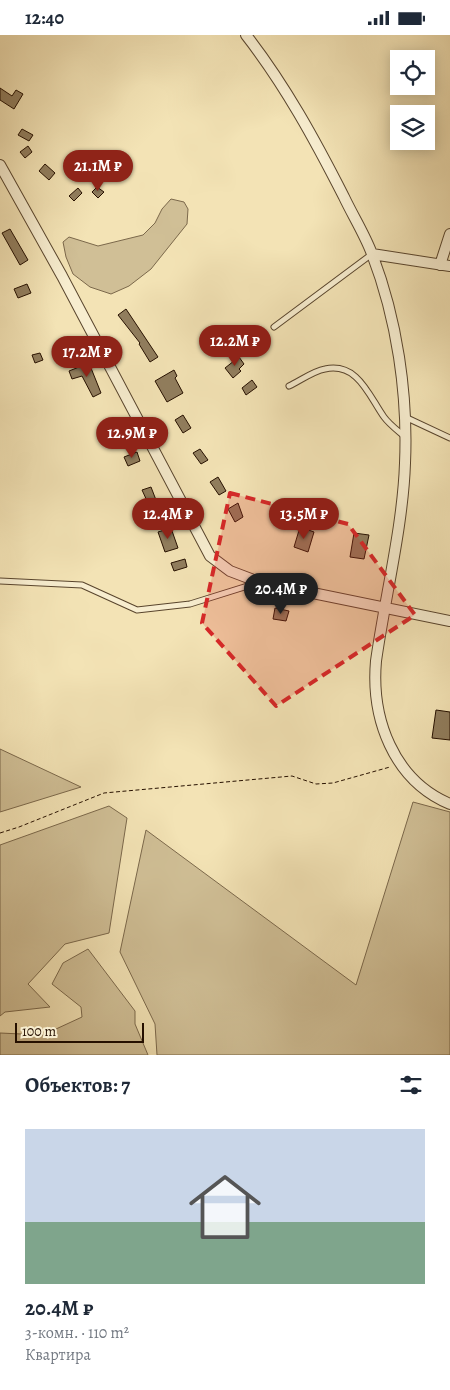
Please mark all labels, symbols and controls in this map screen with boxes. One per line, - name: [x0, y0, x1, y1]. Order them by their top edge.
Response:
- text: 12:40: [25, 5, 64, 31]
- map controls: [390, 50, 435, 150]
- button: locate: [390, 50, 435, 95]
- button: layers: [390, 105, 435, 150]
- pin: 21.1M ₽: [52, 149, 144, 192]
- text: 21.1M ₽: [74, 155, 122, 177]
- pin: 12.2M ₽: [189, 325, 281, 367]
- text: 12.2M ₽: [210, 330, 260, 352]
- pin: 17.2M ₽: [41, 335, 133, 378]
- text: 17.2M ₽: [62, 341, 112, 363]
- pin: 12.9M ₽: [86, 417, 178, 459]
- text: 12.9M ₽: [107, 422, 157, 444]
- pin: 12.4M ₽: [122, 497, 214, 540]
- pin: 13.5M ₽: [258, 497, 350, 540]
- text: 12.4M ₽: [143, 503, 193, 525]
- text: 13.5M ₽: [280, 503, 328, 525]
- pin: 20.4M ₽: [235, 573, 327, 615]
- text: 20.4M ₽: [255, 578, 307, 600]
- scale bar: [15, 1020, 144, 1043]
- text: 100 m: [22, 1022, 56, 1041]
- text: Объектов: 7: [25, 1071, 130, 1099]
- icon: filters: [397, 1071, 425, 1099]
- icon: home: [180, 1162, 270, 1252]
- text: 20.4M ₽: [25, 1294, 93, 1322]
- text: 3-комн. · 110 m²: [25, 1322, 129, 1344]
- text: Квартира: [25, 1344, 91, 1366]

